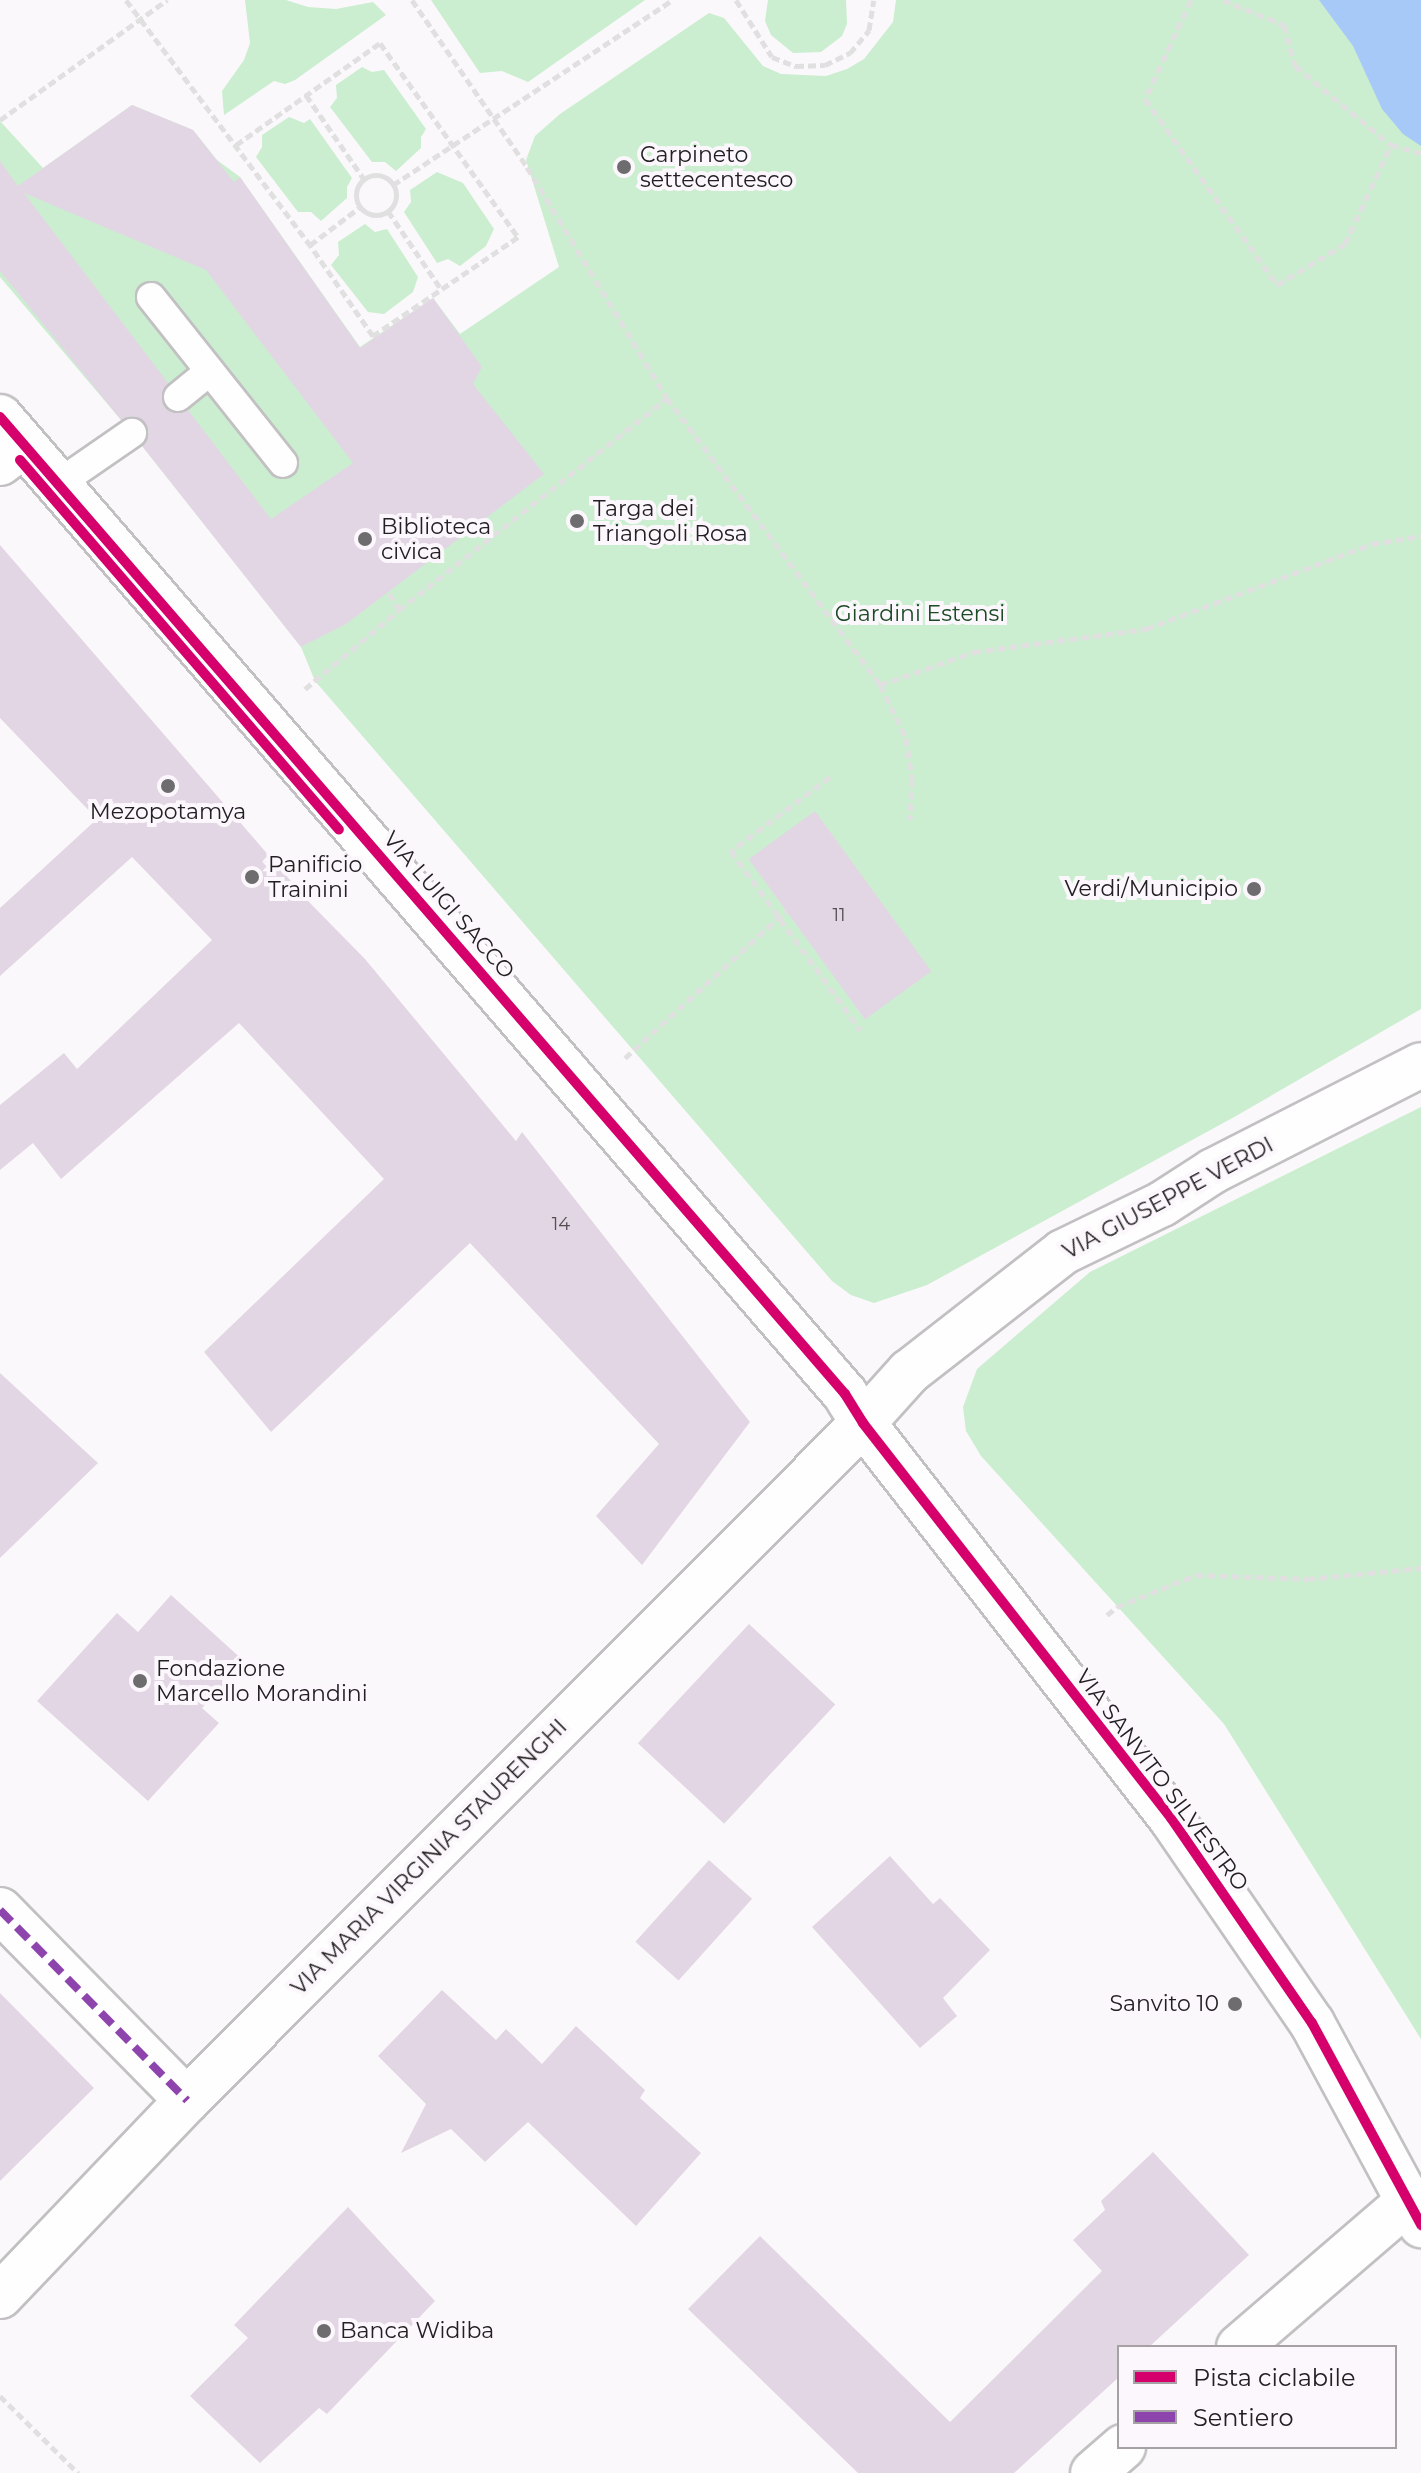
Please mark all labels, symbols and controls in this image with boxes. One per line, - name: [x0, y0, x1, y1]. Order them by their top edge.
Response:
- place label: Carpineto settecentesco: [640, 141, 793, 192]
- marker: Carpineto settecentesco: [615, 158, 633, 176]
- place label: Targa dei Triangoli Rosa: [593, 495, 748, 546]
- marker: Targa dei Triangoli Rosa: [568, 512, 586, 530]
- place label: Biblioteca civica: [381, 513, 491, 564]
- marker: Biblioteca civica: [356, 530, 374, 548]
- park label: Giardini Estensi: [835, 601, 1005, 627]
- marker: Mezopotamya: [159, 777, 177, 795]
- place label: Mezopotamya: [90, 799, 246, 825]
- street label: VIA LUIGI SACCO: [378, 826, 520, 984]
- place label: Panificio Trainini: [268, 851, 362, 902]
- marker: Panificio Trainini: [243, 868, 261, 886]
- place label: Verdi/Municipio: [1064, 876, 1238, 902]
- marker: Verdi/Municipio: [1245, 880, 1263, 898]
- house number: 11: [833, 904, 845, 926]
- street label: VIA GIUSEPPE VERDI: [1058, 1131, 1278, 1265]
- house number: 14: [552, 1213, 570, 1235]
- place label: Fondazione Marcello Morandini: [156, 1655, 368, 1706]
- street label: VIA SANVITO SILVESTRO: [1070, 1664, 1254, 1896]
- marker: Fondazione Marcello Morandini: [131, 1672, 149, 1690]
- street label: VIA MARIA VIRGINIA STAURENGHI: [286, 1714, 572, 2000]
- place label: Sanvito 10: [1110, 1991, 1219, 2017]
- marker: Sanvito 10: [1226, 1995, 1244, 2013]
- place label: Banca Widiba: [340, 2318, 494, 2344]
- marker: Banca Widiba: [315, 2322, 333, 2340]
- legend: [1117, 2345, 1397, 2449]
- text: Pista ciclabile: [1193, 2363, 1356, 2392]
- text: Sentiero: [1193, 2403, 1294, 2432]

